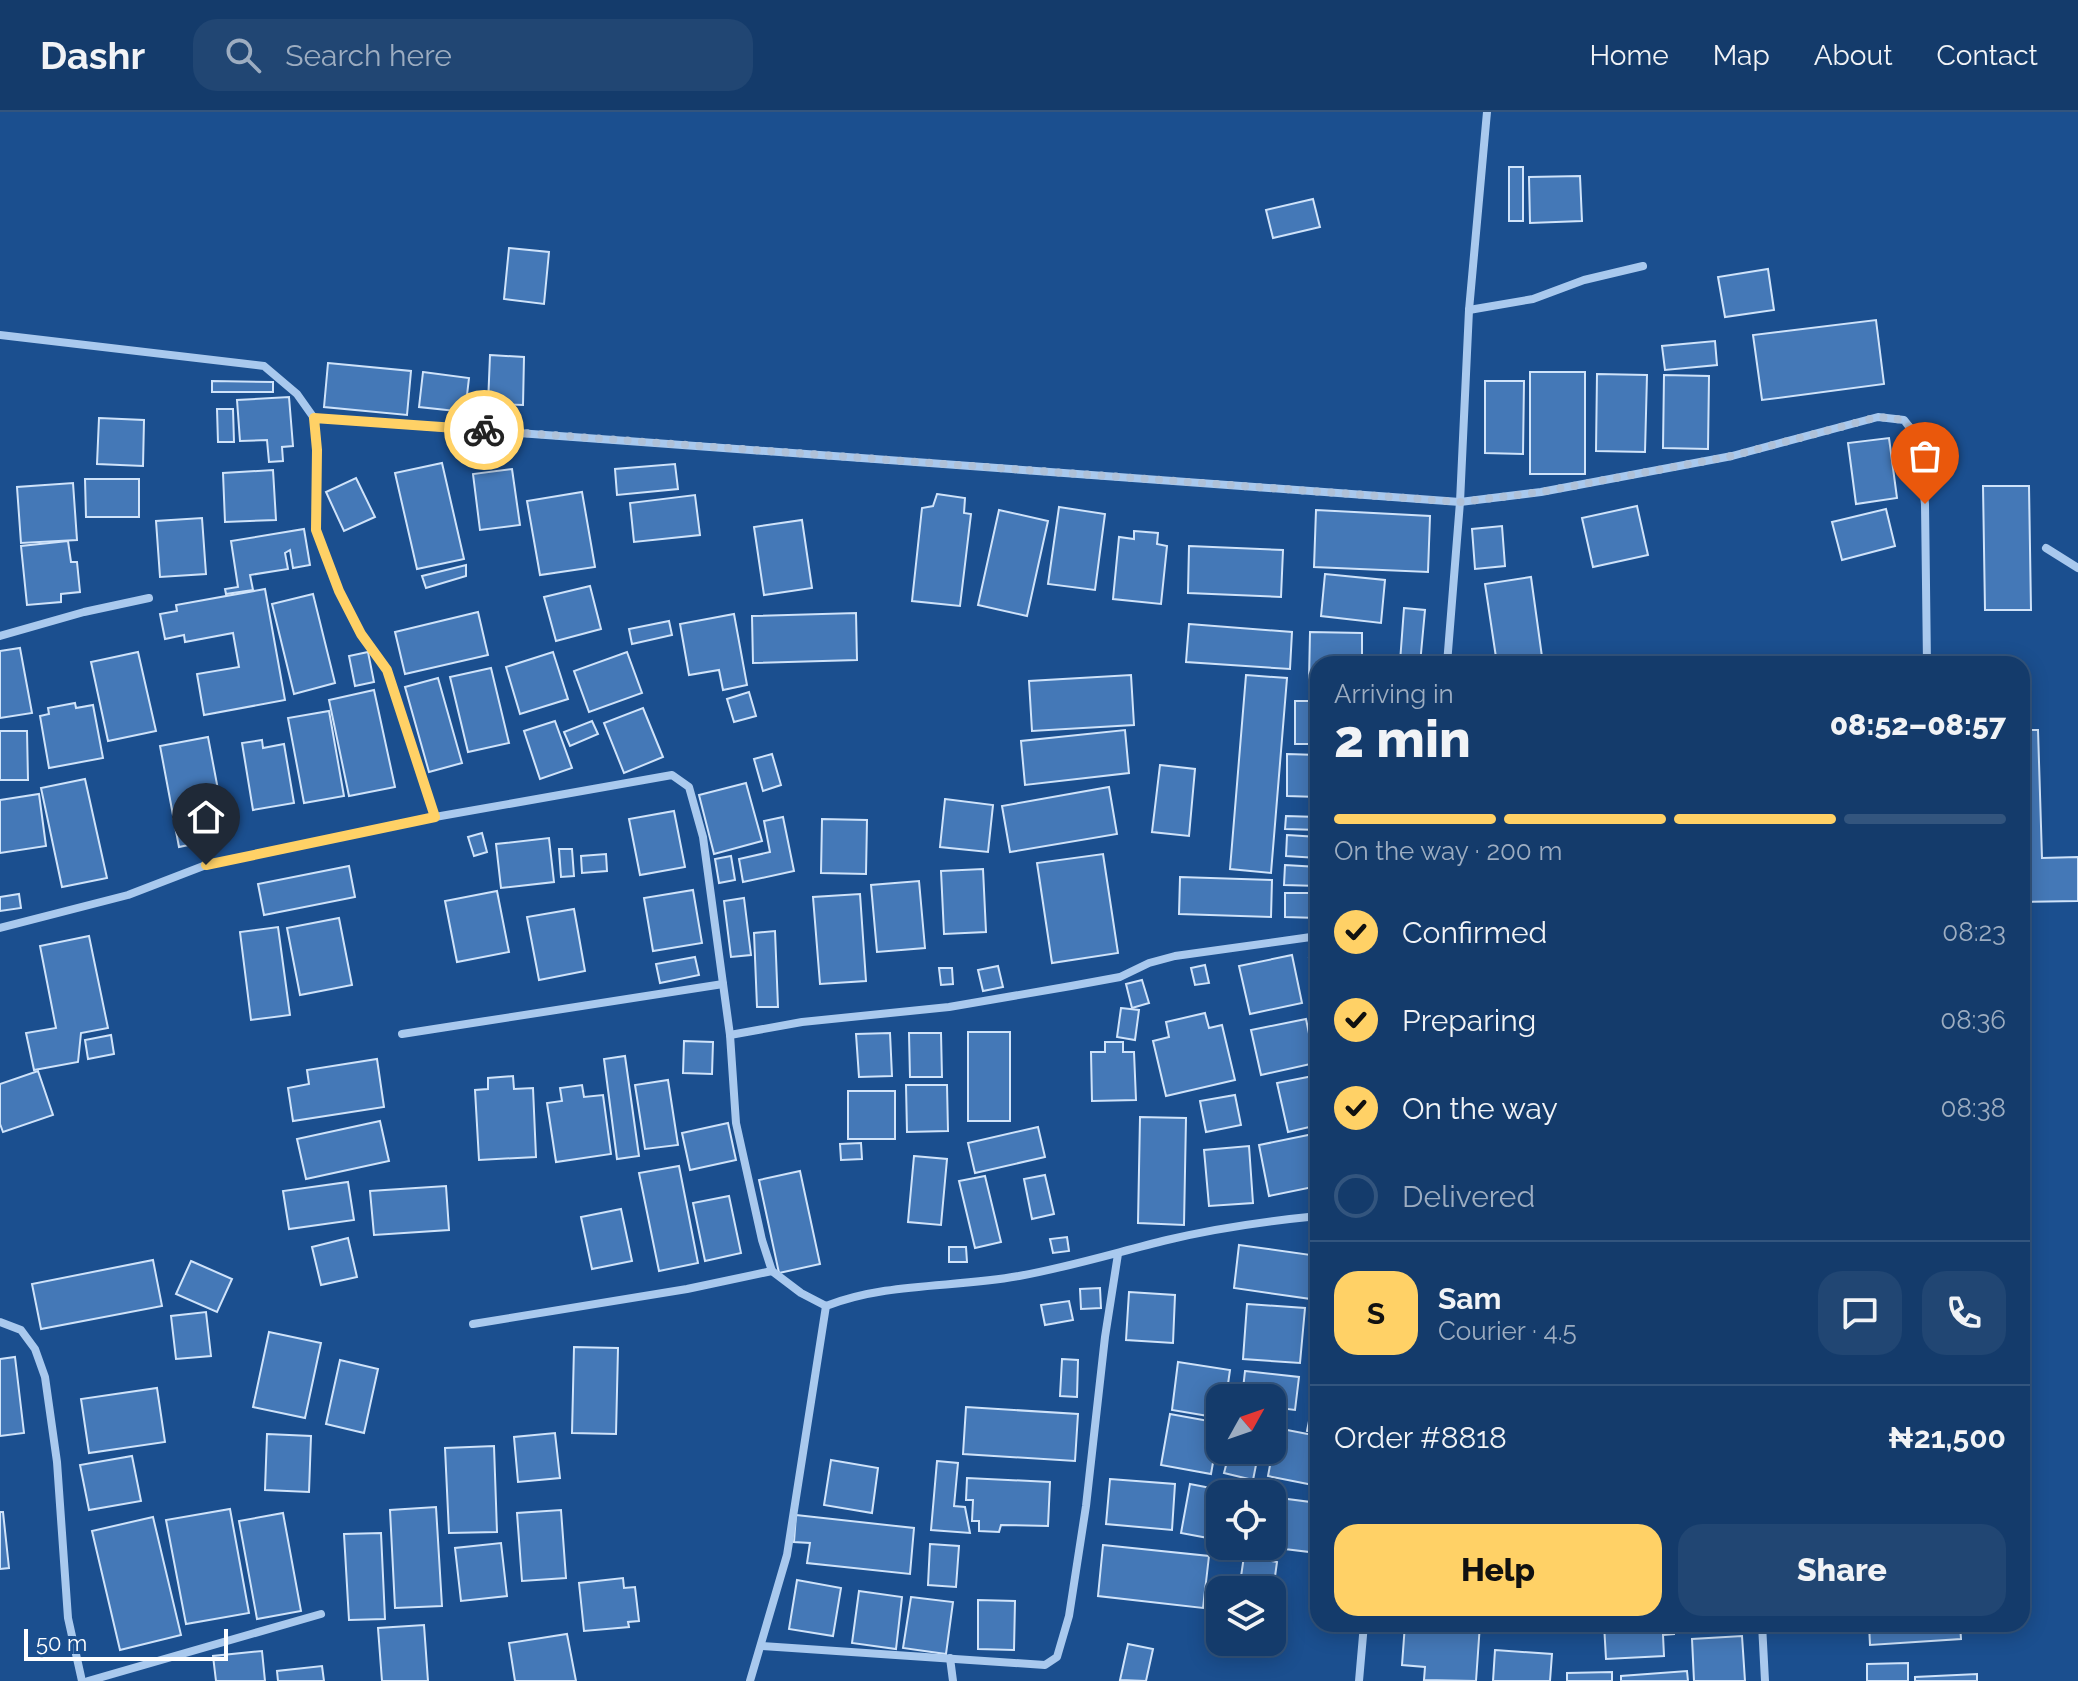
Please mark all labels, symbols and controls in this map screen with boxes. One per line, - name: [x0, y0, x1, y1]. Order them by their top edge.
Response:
- search box: [193, 19, 753, 91]
- text: Dashr: [40, 33, 145, 78]
- icon: search: [221, 33, 265, 77]
- text: Search here: [285, 38, 452, 73]
- text: Home: [1589, 39, 1669, 72]
- text: Map: [1713, 39, 1770, 72]
- text: About: [1814, 39, 1893, 72]
- text: Contact: [1937, 39, 2038, 72]
- courier: [444, 390, 524, 470]
- icon: bike: [462, 408, 506, 452]
- pin: [1891, 422, 1959, 504]
- icon: bag: [1903, 434, 1947, 478]
- text: Arriving in: [1334, 679, 1454, 709]
- text: 08:52–08:57: [1830, 707, 2006, 742]
- text: 2 min: [1334, 708, 1471, 769]
- pin: [172, 783, 240, 865]
- icon: home: [184, 795, 228, 839]
- text: On the way · 200 m: [1334, 836, 1562, 866]
- icon: check: [1334, 910, 1378, 954]
- text: Confirmed: [1402, 915, 1547, 950]
- text: 08:23: [1942, 917, 2006, 947]
- icon: check: [1334, 998, 1378, 1042]
- text: Preparing: [1402, 1003, 1536, 1038]
- text: 08:36: [1940, 1005, 2006, 1035]
- icon: check: [1334, 1086, 1378, 1130]
- text: On the way: [1402, 1091, 1558, 1126]
- text: 08:38: [1940, 1093, 2006, 1123]
- text: Delivered: [1402, 1179, 1535, 1214]
- button: chat: [1818, 1271, 1902, 1355]
- button: phone: [1922, 1271, 2006, 1355]
- text: Sam: [1438, 1281, 1501, 1316]
- text: S: [1367, 1296, 1385, 1331]
- text: Courier · 4.5: [1438, 1316, 1577, 1346]
- north arrow: [1206, 1384, 1286, 1464]
- map controls: [1206, 1384, 1286, 1656]
- text: Order #8818: [1334, 1420, 1507, 1455]
- text: ₦21,500: [1888, 1420, 2006, 1455]
- button: locate: [1206, 1480, 1286, 1560]
- button: Help: [1334, 1524, 1662, 1616]
- button: Share: [1678, 1524, 2006, 1616]
- button: layers: [1206, 1576, 1286, 1656]
- scale bar: [24, 1625, 228, 1661]
- text: 50 m: [36, 1630, 87, 1656]

